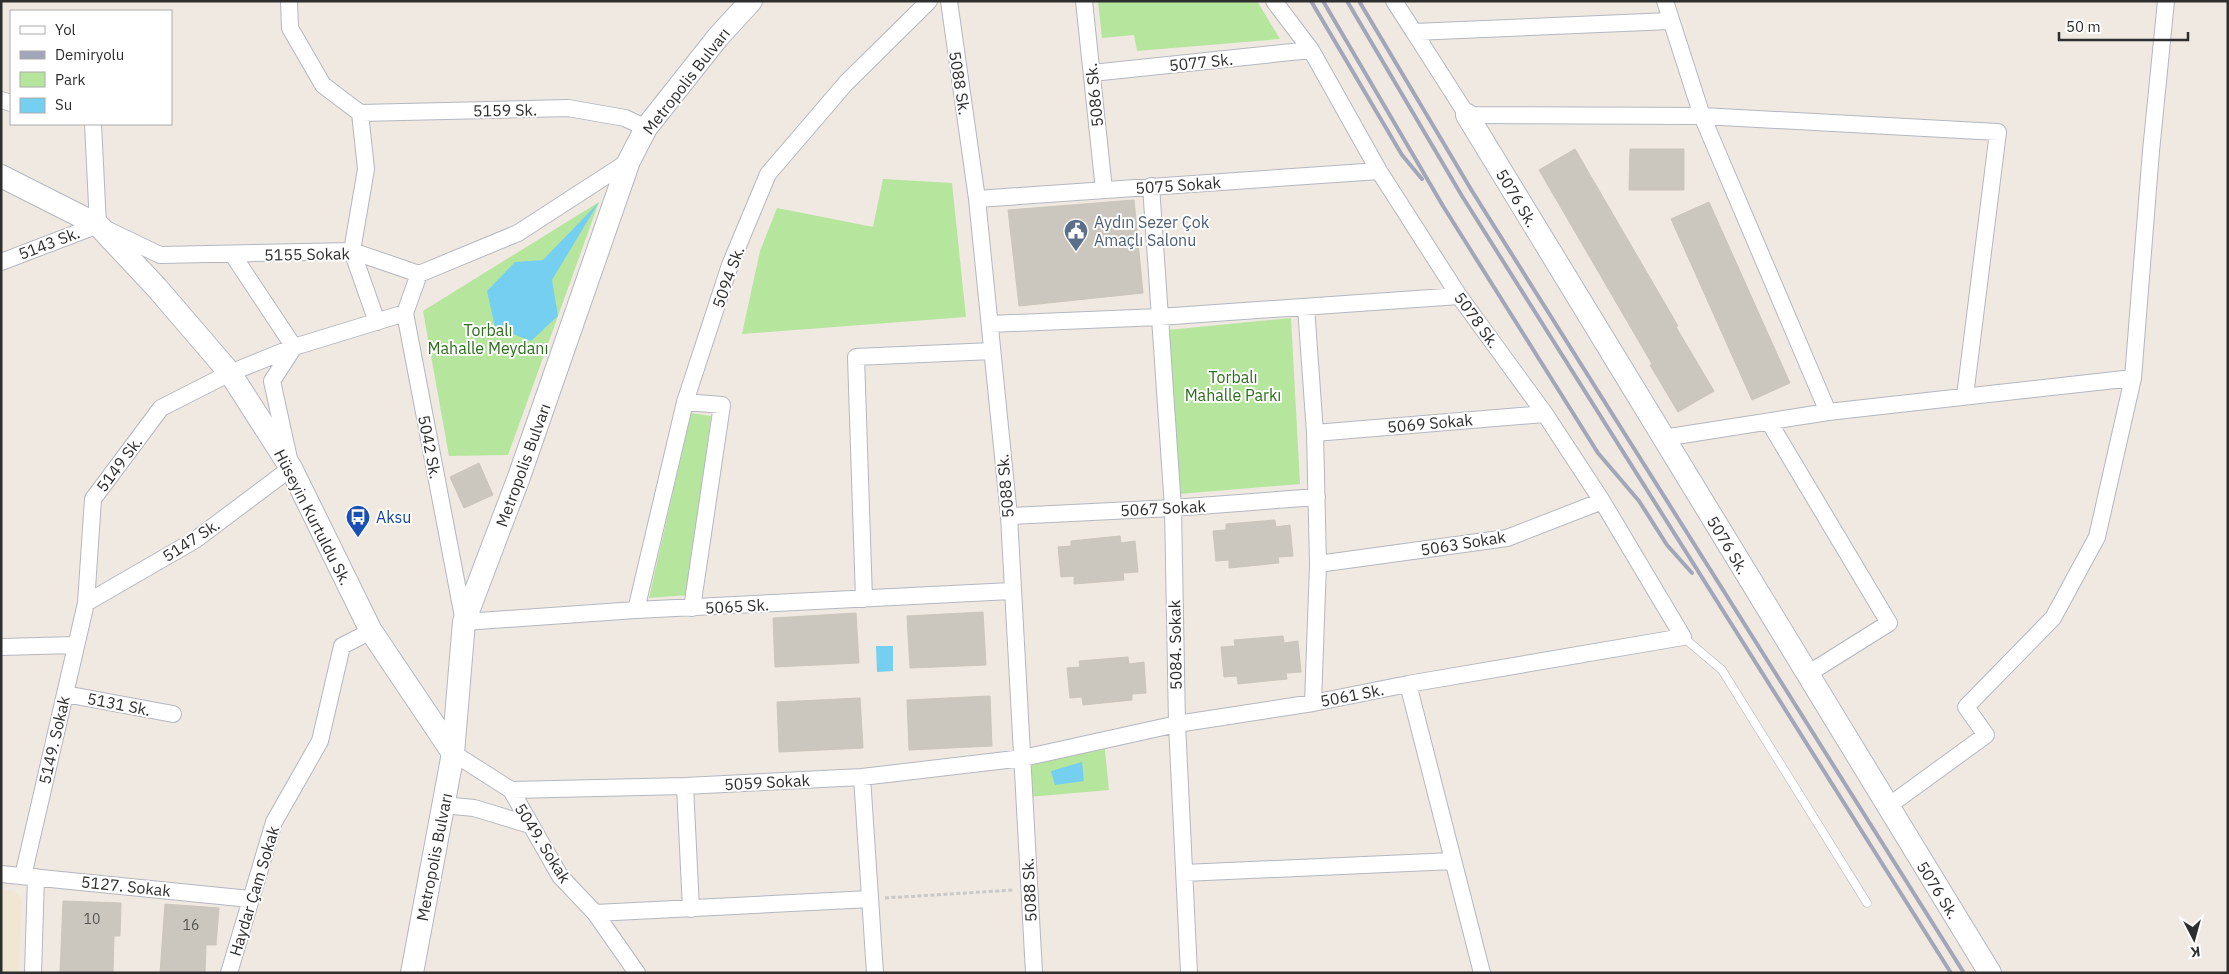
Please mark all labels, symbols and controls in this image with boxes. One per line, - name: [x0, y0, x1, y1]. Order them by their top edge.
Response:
- legend: [10, 10, 172, 125]
- scale bar: [2059, 10, 2188, 42]
- text: 50 m: [2066, 17, 2101, 36]
- text: Yol: [55, 20, 76, 39]
- street label: Metropolis Bulvarı: [638, 24, 734, 138]
- text: Demiryolu: [55, 45, 124, 64]
- street label: 5077 Sk.: [1168, 49, 1234, 75]
- street label: 5088 Sk.: [945, 50, 975, 116]
- street label: 5086 Sk.: [1081, 62, 1107, 128]
- text: Park: [55, 70, 85, 89]
- text: Su: [55, 95, 72, 114]
- street label: 5159 Sk.: [473, 99, 537, 121]
- street label: 5076 Sk.: [1492, 165, 1542, 231]
- street label: 5075 Sokak: [1135, 172, 1222, 198]
- place label: Aydın Sezer Çok Amaçlı Salonu: [1094, 212, 1210, 250]
- public building icon: Aydın Sezer Çok Amaçlı Salonu: [1063, 218, 1089, 252]
- street label: 5143 Sk.: [15, 222, 83, 264]
- street label: 5155 Sokak: [264, 243, 351, 265]
- street label: 5094 Sk.: [708, 243, 748, 311]
- street label: 5078 Sk.: [1450, 288, 1504, 352]
- park label: Torbalı Mahalle Meydanı: [428, 320, 548, 358]
- park label: Torbalı Mahalle Parkı: [1185, 367, 1281, 405]
- street label: Metropolis Bulvarı: [491, 400, 555, 530]
- street label: 5069 Sokak: [1386, 409, 1474, 437]
- street label: 5042 Sk.: [414, 414, 446, 480]
- street label: 5149 Sk.: [92, 432, 146, 496]
- street label: Hüseyin Kurtuldu Sk.: [270, 446, 356, 588]
- street label: 5088 Sk.: [992, 453, 1018, 519]
- street label: 5067 Sokak: [1120, 496, 1207, 520]
- bus stop icon: Aksu: [345, 504, 371, 538]
- place label: Aksu: [376, 507, 411, 527]
- street label: 5076 Sk.: [1703, 512, 1753, 578]
- street label: 5147 Sk.: [159, 514, 223, 566]
- street label: 5063 Sokak: [1419, 526, 1507, 560]
- street label: 5065 Sk.: [704, 594, 770, 618]
- street label: 5084. Sokak: [1164, 599, 1186, 690]
- street label: 5061 Sk.: [1319, 679, 1385, 711]
- street label: 5131 Sk.: [86, 688, 152, 720]
- street label: 5149. Sokak: [34, 693, 74, 786]
- street label: 5059 Sokak: [724, 770, 811, 794]
- street label: Metropolis Bulvarı: [412, 791, 456, 923]
- street label: 5049. Sokak: [511, 799, 576, 887]
- street label: Haydar Çam Sokak: [225, 823, 283, 958]
- street label: 5088 Sk.: [1017, 857, 1041, 923]
- street label: 5076 Sk.: [1912, 857, 1964, 923]
- street label: 5127. Sokak: [80, 871, 172, 901]
- house number: 10: [84, 910, 100, 928]
- north arrow: [2169, 914, 2219, 964]
- house number: 16: [183, 916, 199, 934]
- text: K: [2189, 942, 2201, 961]

